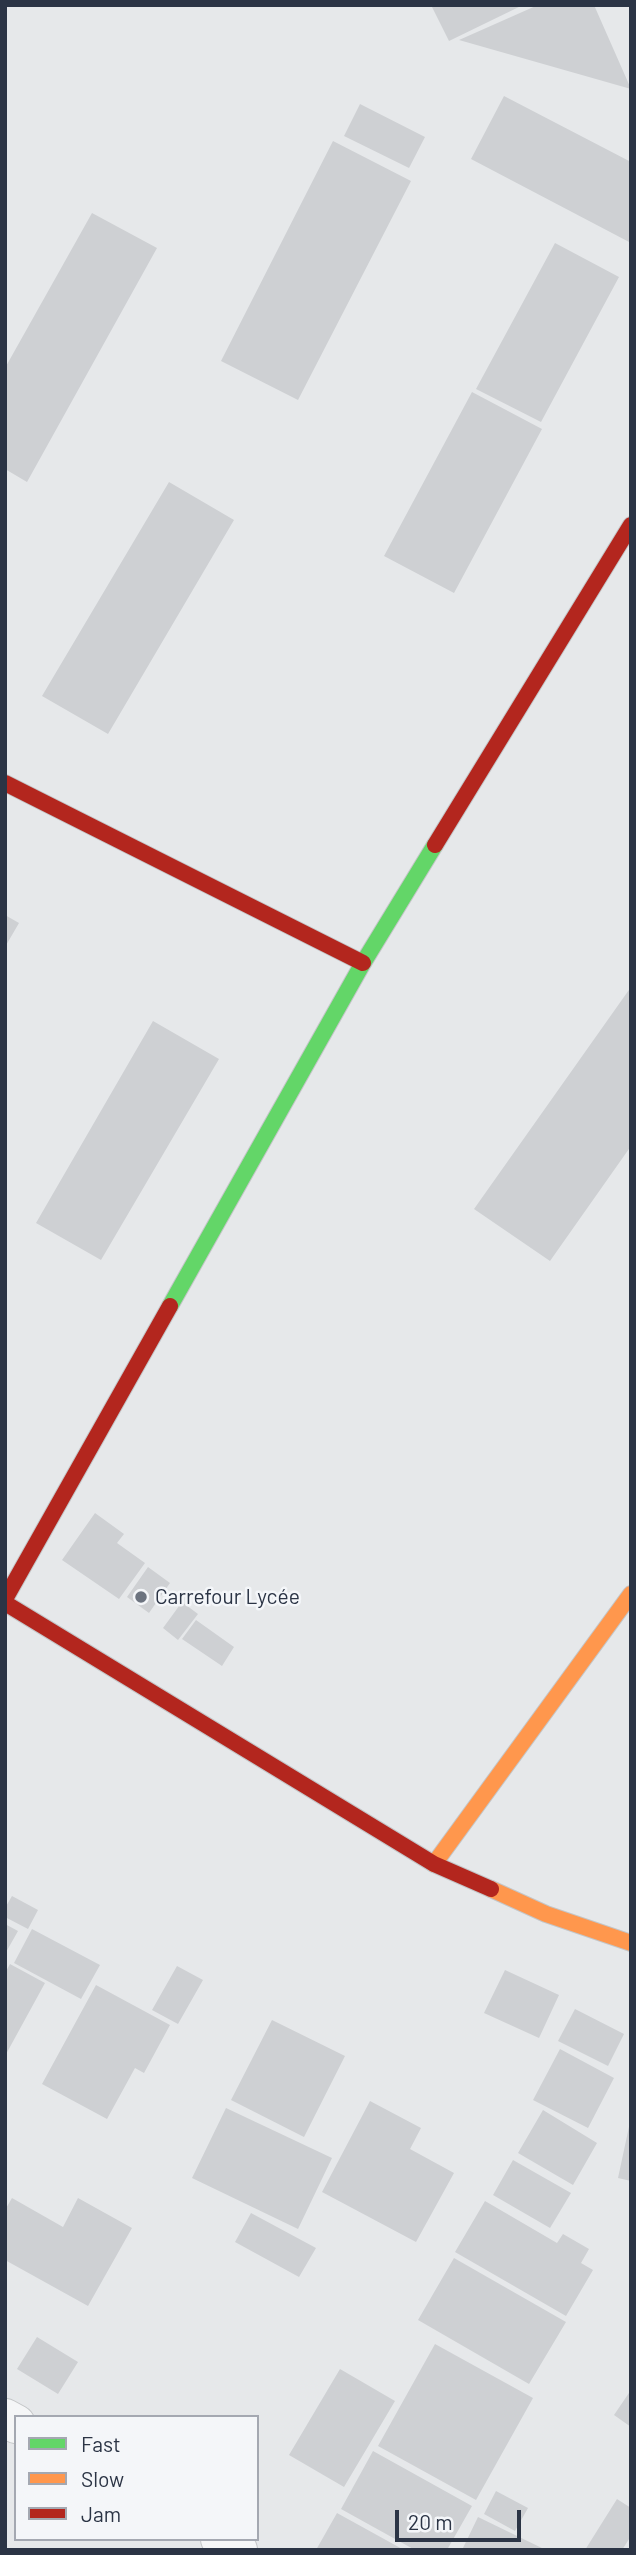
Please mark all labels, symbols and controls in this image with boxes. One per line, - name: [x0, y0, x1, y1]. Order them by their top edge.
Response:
- place label: Carrefour Lycée: [155, 1584, 300, 1610]
- marker: Carrefour Lycée: [133, 1589, 149, 1605]
- legend: [14, 2415, 259, 2541]
- text: Fast: [81, 2431, 121, 2456]
- text: Slow: [81, 2466, 124, 2491]
- scale bar: [398, 2496, 524, 2540]
- text: Jam: [81, 2501, 121, 2526]
- text: 20 m: [408, 2509, 453, 2534]

